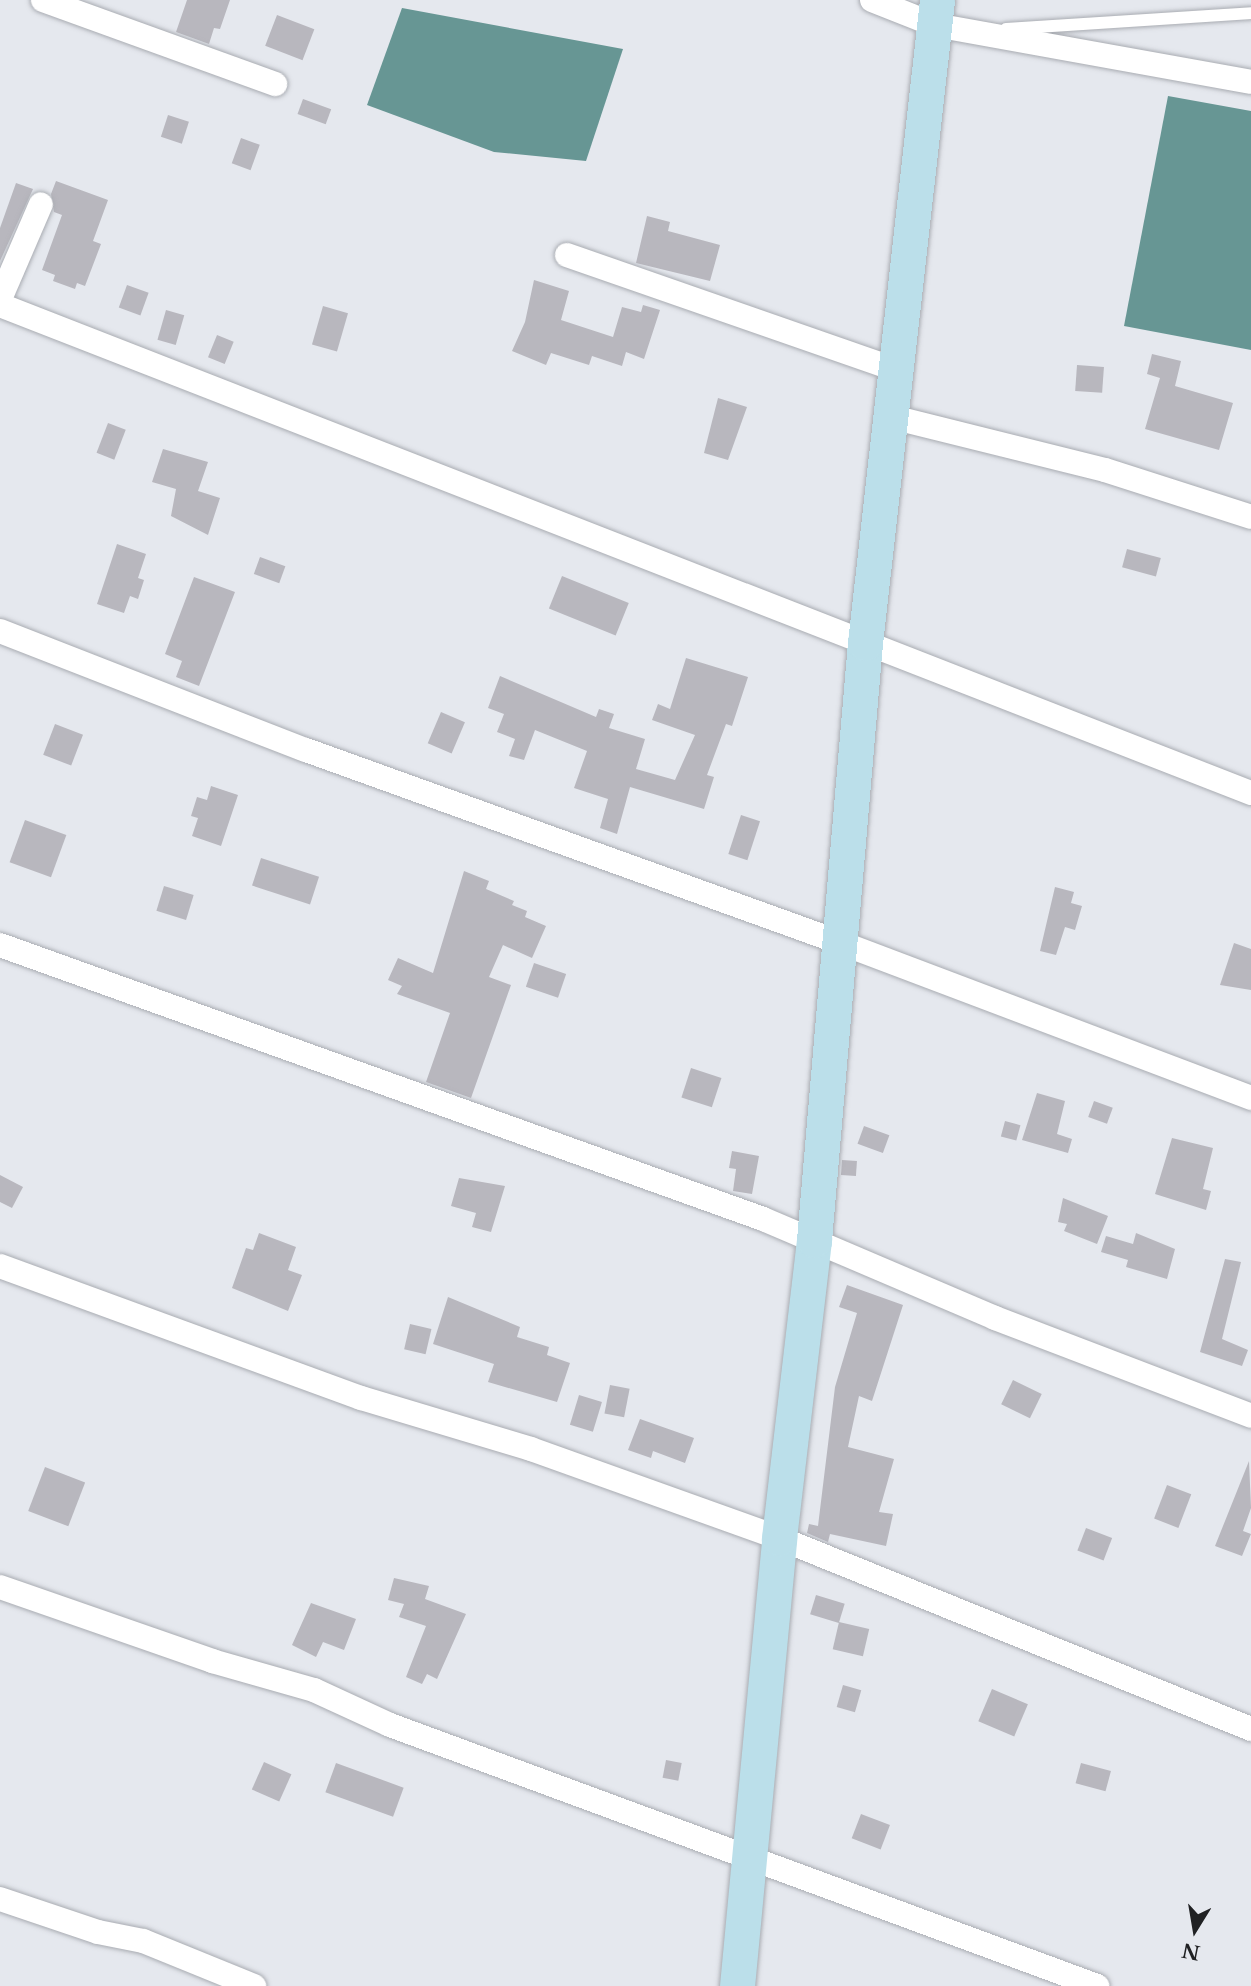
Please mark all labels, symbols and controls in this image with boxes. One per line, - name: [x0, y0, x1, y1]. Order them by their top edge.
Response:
- north arrow: [1160, 1895, 1230, 1965]
- text: N: [1180, 1938, 1202, 1964]

